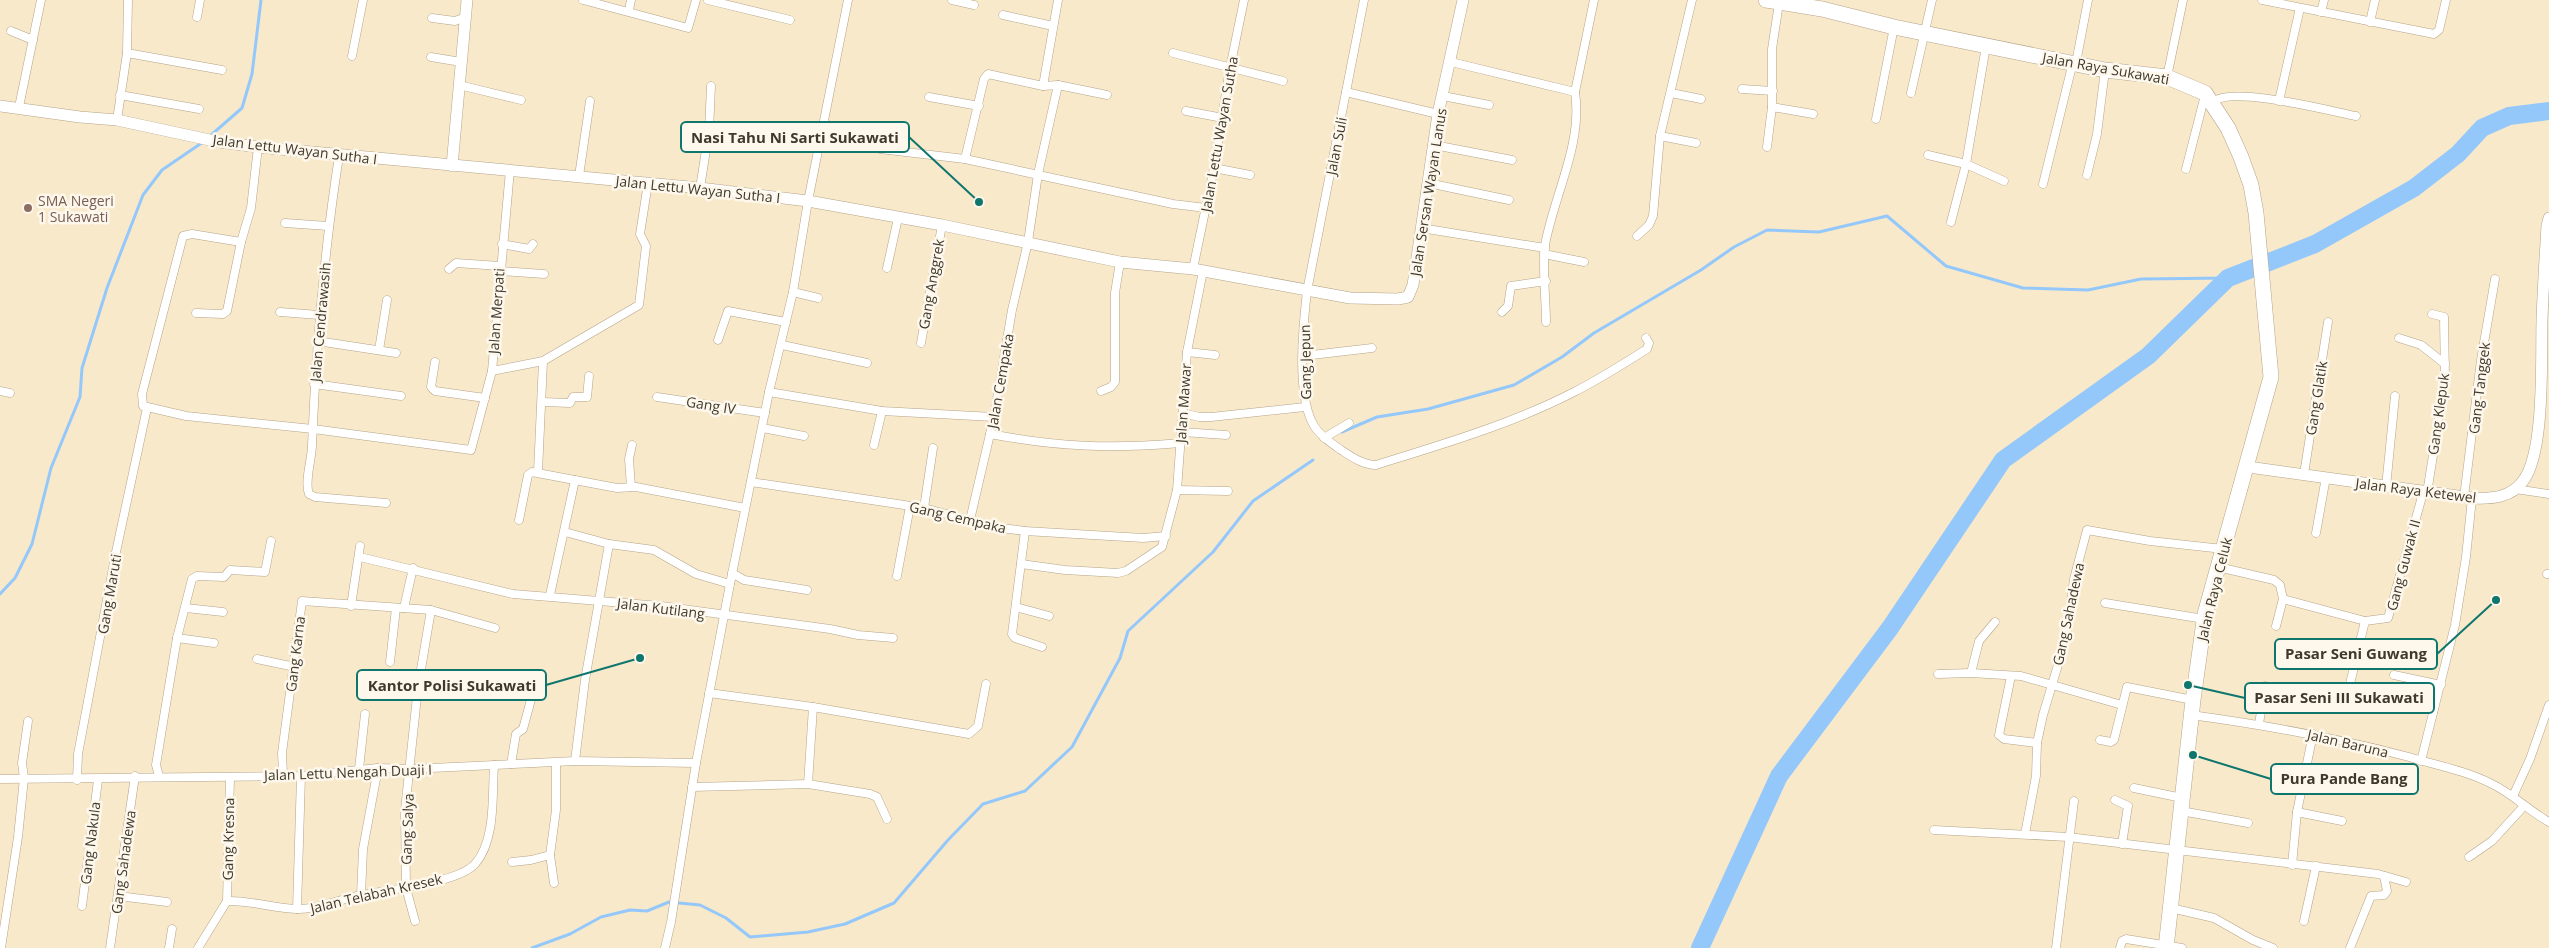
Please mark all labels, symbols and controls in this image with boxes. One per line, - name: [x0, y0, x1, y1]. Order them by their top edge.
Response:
- street label: Jalan Raya Sukawati: [2039, 47, 2171, 89]
- street label: Jalan Lettu Wayan Sutha: [1196, 55, 1242, 215]
- street label: Jalan Sersan Wayan Lanus: [1405, 106, 1451, 279]
- street label: Jalan Suli: [1321, 116, 1351, 178]
- callout: Nasi Tahu Ni Sarti Sukawati: [681, 122, 909, 152]
- text: Nasi Tahu Ni Sarti Sukawati: [691, 127, 899, 147]
- street label: Jalan Lettu Wayan Sutha I: [210, 129, 378, 169]
- street label: Jalan Lettu Wayan Sutha I: [613, 171, 781, 207]
- place label: SMA Negeri 1 Sukawati: [38, 191, 114, 226]
- marker: SMA Negeri 1 Sukawati: [22, 202, 34, 214]
- street label: Gang Anggrek: [914, 237, 948, 331]
- street label: Jalan Cendrawasih: [305, 261, 335, 385]
- street label: Jalan Merpati: [483, 267, 508, 357]
- street label: Gang Jepun: [1295, 324, 1315, 400]
- street label: Jalan Cempaka: [982, 332, 1018, 432]
- street label: Gang Tanggek: [2464, 340, 2494, 435]
- street label: Gang Glatik: [2301, 359, 2331, 437]
- street label: Jalan Mawar: [1171, 362, 1195, 445]
- street label: Gang Klepuk: [2423, 371, 2453, 456]
- street label: Gang IV: [685, 392, 738, 418]
- street label: Jalan Raya Ketewel: [2353, 473, 2477, 507]
- street label: Gang Cempaka: [908, 497, 1008, 537]
- street label: Gang Guwak II: [2382, 517, 2424, 613]
- street label: Jalan Raya Celuk: [2191, 535, 2236, 645]
- street label: Gang Maruti: [93, 552, 125, 636]
- street label: Gang Sahadewa: [2048, 561, 2088, 667]
- street label: Jalan Kutilang: [614, 593, 706, 623]
- street label: Gang Karna: [281, 615, 309, 693]
- callout: Pasar Seni Guwang: [2275, 639, 2437, 669]
- text: Pasar Seni Guwang: [2285, 643, 2428, 663]
- callout: Kantor Polisi Sukawati: [357, 670, 546, 700]
- text: Kantor Polisi Sukawati: [368, 675, 536, 695]
- callout: Pasar Seni III Sukawati: [2245, 683, 2434, 713]
- text: Pasar Seni III Sukawati: [2254, 687, 2424, 707]
- street label: Jalan Baruna: [2304, 724, 2390, 762]
- street label: Jalan Lettu Nengah Duaji I: [262, 760, 432, 784]
- callout: Pura Pande Bang: [2271, 764, 2418, 794]
- text: Pura Pande Bang: [2280, 768, 2408, 788]
- street label: Gang Salya: [396, 793, 418, 865]
- street label: Gang Kresna: [218, 797, 238, 881]
- street label: Gang Nakula: [75, 800, 105, 886]
- street label: Gang Sahadewa: [106, 809, 140, 915]
- street label: Jalan Telabah Kresek: [306, 868, 444, 918]

